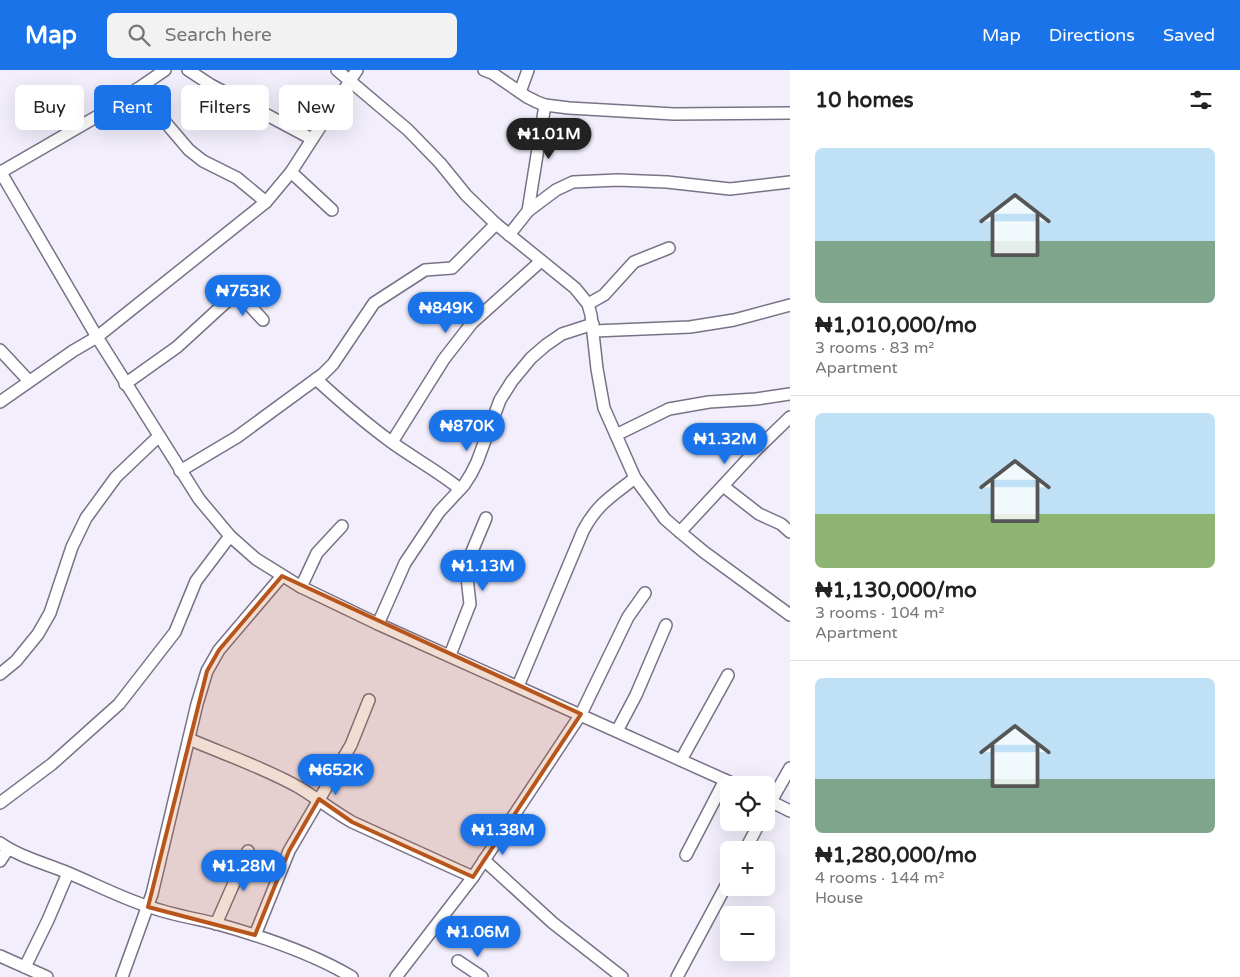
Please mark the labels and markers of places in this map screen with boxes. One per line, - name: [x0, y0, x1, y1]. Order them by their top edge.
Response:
- pin: ₦1.01M: [508, 118, 590, 160]
- pin: ₦753K: [208, 274, 278, 317]
- pin: ₦849K: [411, 292, 481, 334]
- pin: ₦870K: [432, 410, 502, 452]
- pin: ₦1.32M: [684, 422, 766, 465]
- pin: ₦1.13M: [442, 550, 524, 592]
- pin: ₦652K: [301, 754, 371, 796]
- pin: ₦1.38M: [462, 814, 544, 856]
- pin: ₦1.28M: [203, 850, 285, 892]
- pin: ₦1.06M: [437, 916, 519, 958]

